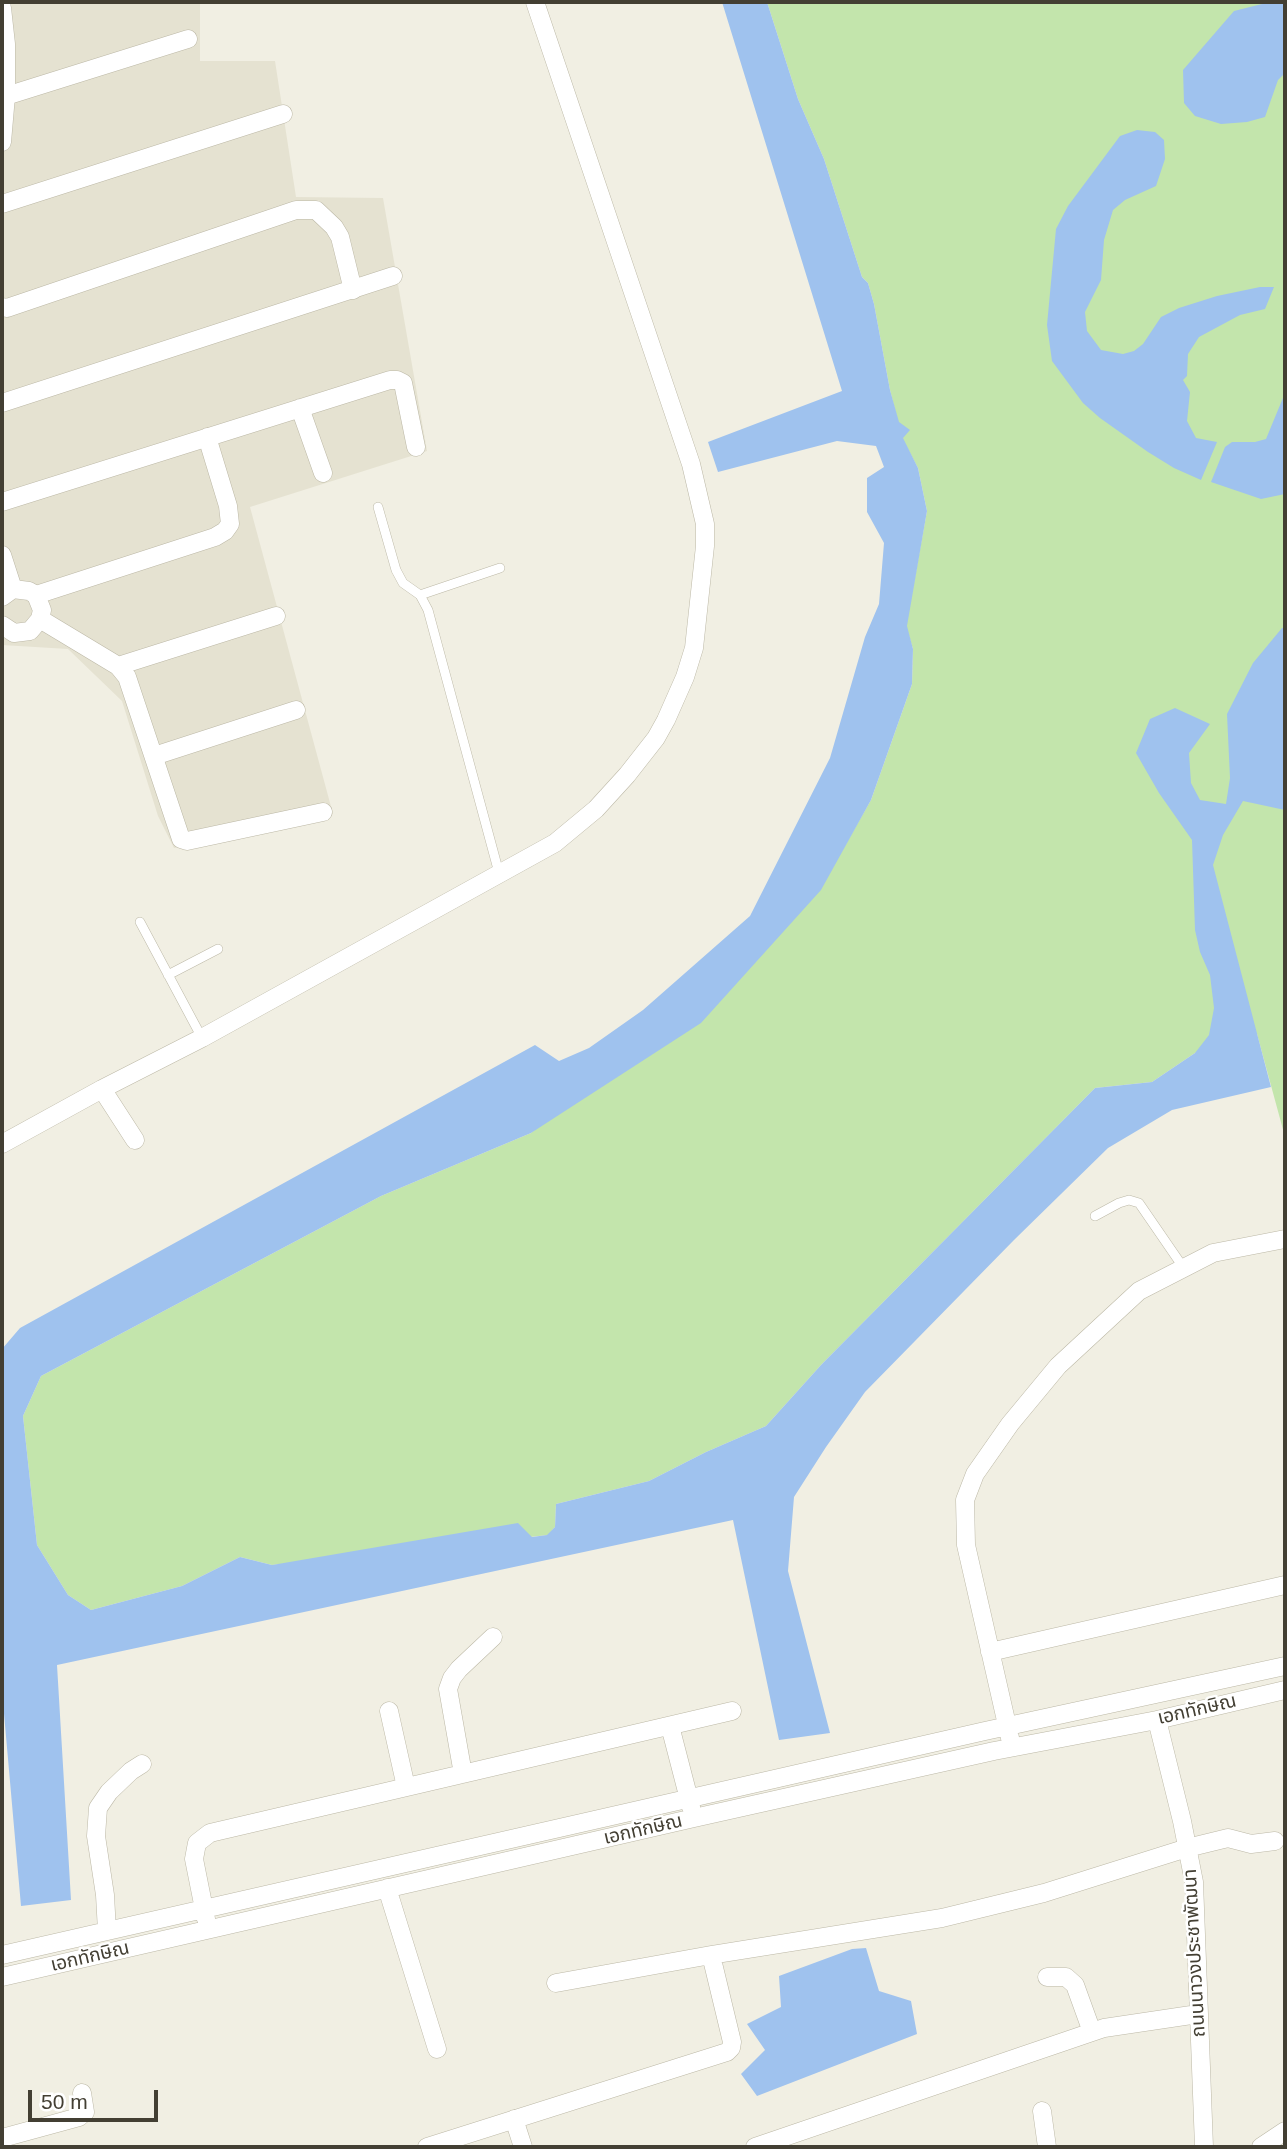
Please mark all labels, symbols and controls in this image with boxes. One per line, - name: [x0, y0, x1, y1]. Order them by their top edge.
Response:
- street label: เอกทักษิณ: [1155, 1690, 1239, 1730]
- street label: เอกทักษิณ: [601, 1810, 685, 1850]
- street label: ถนนนาวงประชาพัฒนา: [1179, 1868, 1211, 2038]
- street label: เอกทักษิณ: [48, 1937, 132, 1977]
- scale bar: [32, 2076, 161, 2120]
- text: 50 m: [41, 2090, 88, 2113]

